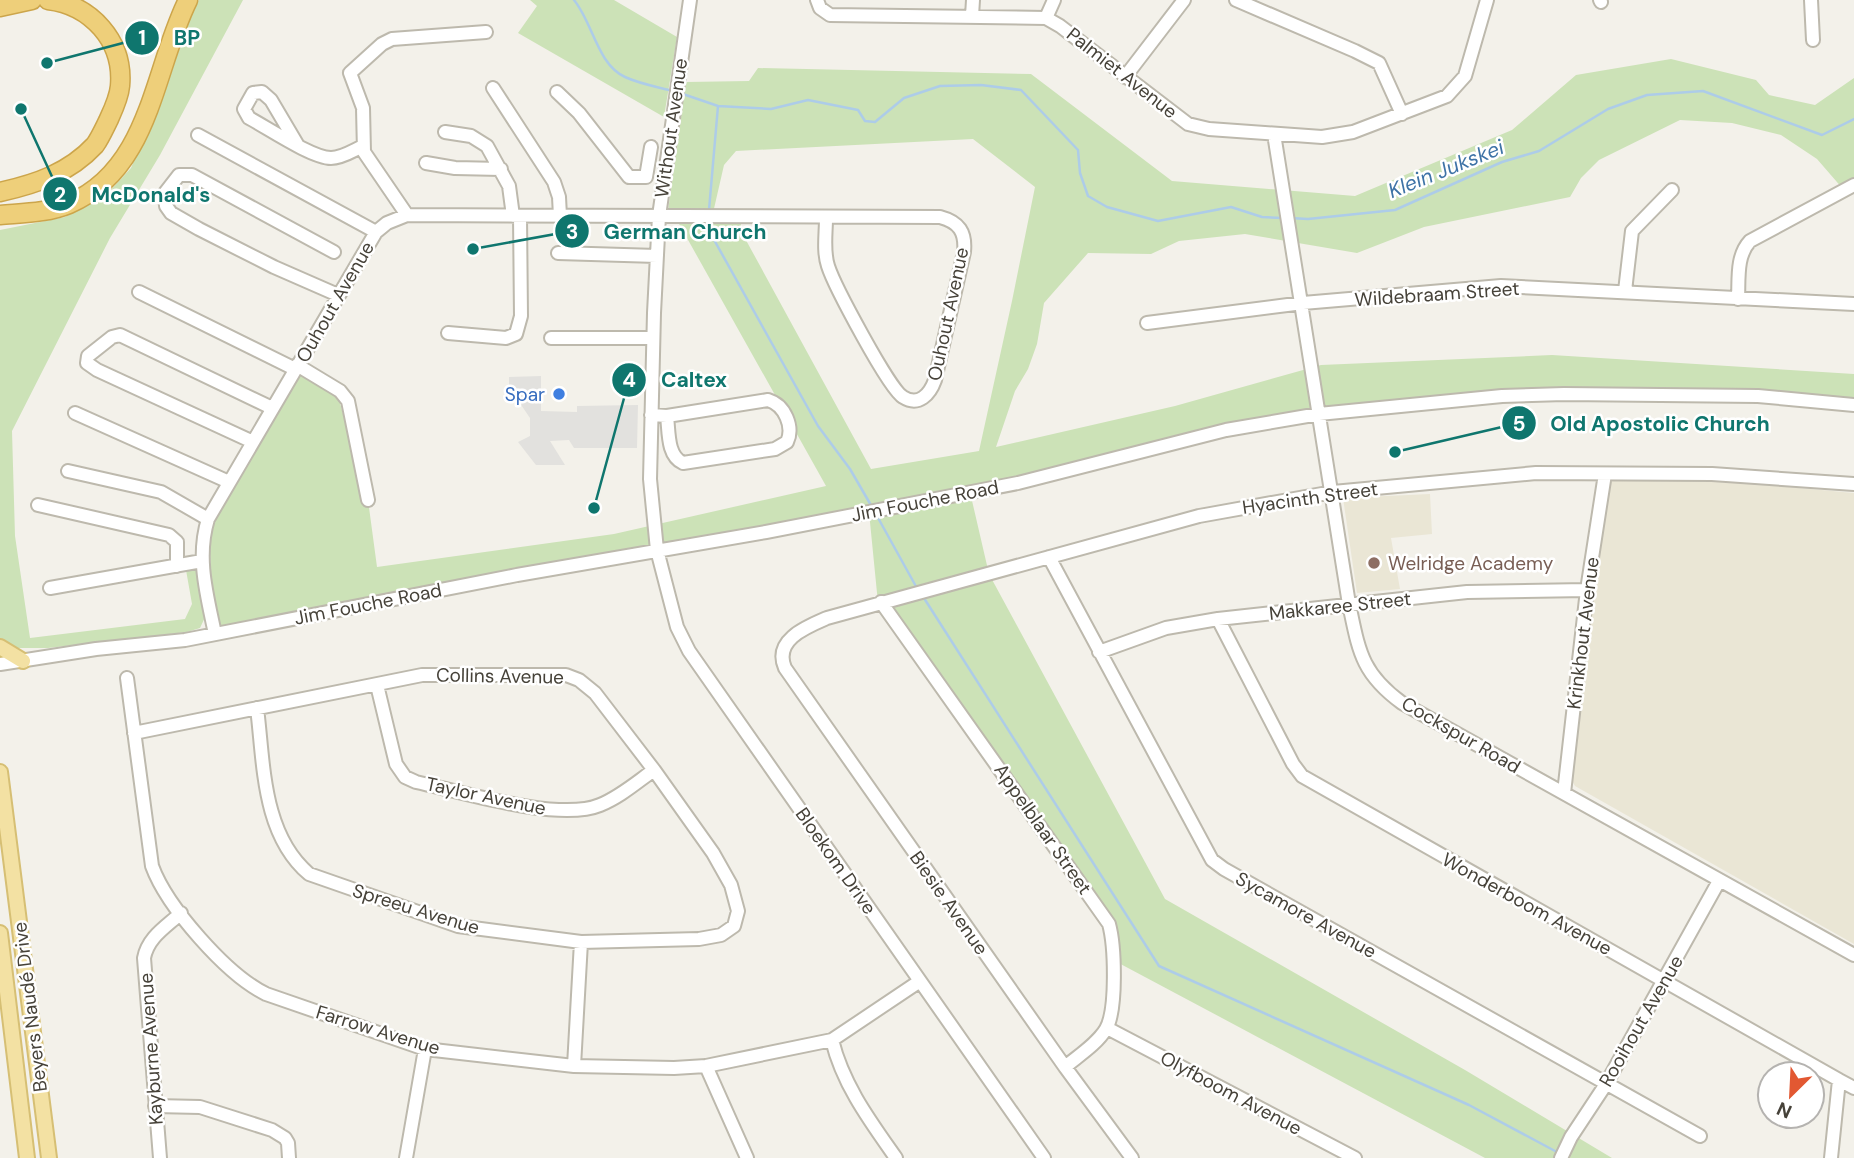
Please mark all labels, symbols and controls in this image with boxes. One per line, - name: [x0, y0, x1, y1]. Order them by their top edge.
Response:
- callout: BP: [125, 17, 214, 59]
- street label: Palmiet Avenue: [1061, 22, 1183, 124]
- text: 1: [138, 24, 146, 52]
- text: BP: [174, 24, 200, 52]
- street label: Without Avenue: [649, 57, 693, 199]
- water label: Klein Jukskei: [1384, 133, 1509, 205]
- callout: McDonald's: [43, 173, 225, 215]
- text: 2: [54, 181, 66, 209]
- text: McDonald's: [92, 181, 210, 209]
- callout: German Church: [554, 210, 780, 252]
- text: 3: [566, 218, 578, 246]
- text: German Church: [603, 218, 767, 246]
- street label: Ouhout Avenue: [290, 237, 380, 367]
- street label: Ouhout Avenue: [922, 245, 974, 383]
- street label: Wildebraam Street: [1354, 276, 1520, 312]
- callout: Caltex: [612, 359, 741, 401]
- text: 4: [622, 366, 636, 394]
- text: Caltex: [661, 366, 727, 394]
- place label: Spar: [505, 382, 545, 407]
- marker: Spar: [551, 386, 567, 402]
- callout: Old Apostolic Church: [1501, 402, 1784, 444]
- text: 5: [1512, 410, 1526, 438]
- text: Old Apostolic Church: [1550, 410, 1770, 438]
- street label: Jim Fouche Road: [849, 474, 1001, 528]
- street label: Hyacinth Street: [1240, 476, 1380, 520]
- place label: Welridge Academy: [1388, 551, 1554, 576]
- marker: Welridge Academy: [1366, 555, 1382, 571]
- street label: Krinkhout Avenue: [1561, 555, 1605, 711]
- street label: Jim Fouche Road: [292, 577, 444, 631]
- street label: Makkaree Street: [1268, 586, 1412, 626]
- street label: Collins Avenue: [436, 662, 564, 690]
- street label: Cockspur Road: [1397, 691, 1525, 779]
- street label: Appelblaar Street: [989, 759, 1097, 899]
- street label: Taylor Avenue: [424, 771, 548, 821]
- street label: Bloekom Drive: [790, 803, 882, 919]
- street label: Biesie Avenue: [904, 846, 994, 960]
- street label: Wonderboom Avenue: [1438, 847, 1616, 961]
- street label: Sycamore Avenue: [1231, 866, 1381, 964]
- street label: Spreeu Avenue: [349, 878, 483, 940]
- street label: Beyers Naudé Drive: [7, 921, 53, 1093]
- street label: Rooihout Avenue: [1593, 951, 1689, 1091]
- street label: Kayburne Avenue: [133, 972, 169, 1126]
- street label: Farrow Avenue: [313, 999, 443, 1061]
- street label: Olyfboom Avenue: [1156, 1045, 1306, 1141]
- north arrow: [1756, 1060, 1826, 1130]
- text: N: [1773, 1096, 1796, 1124]

